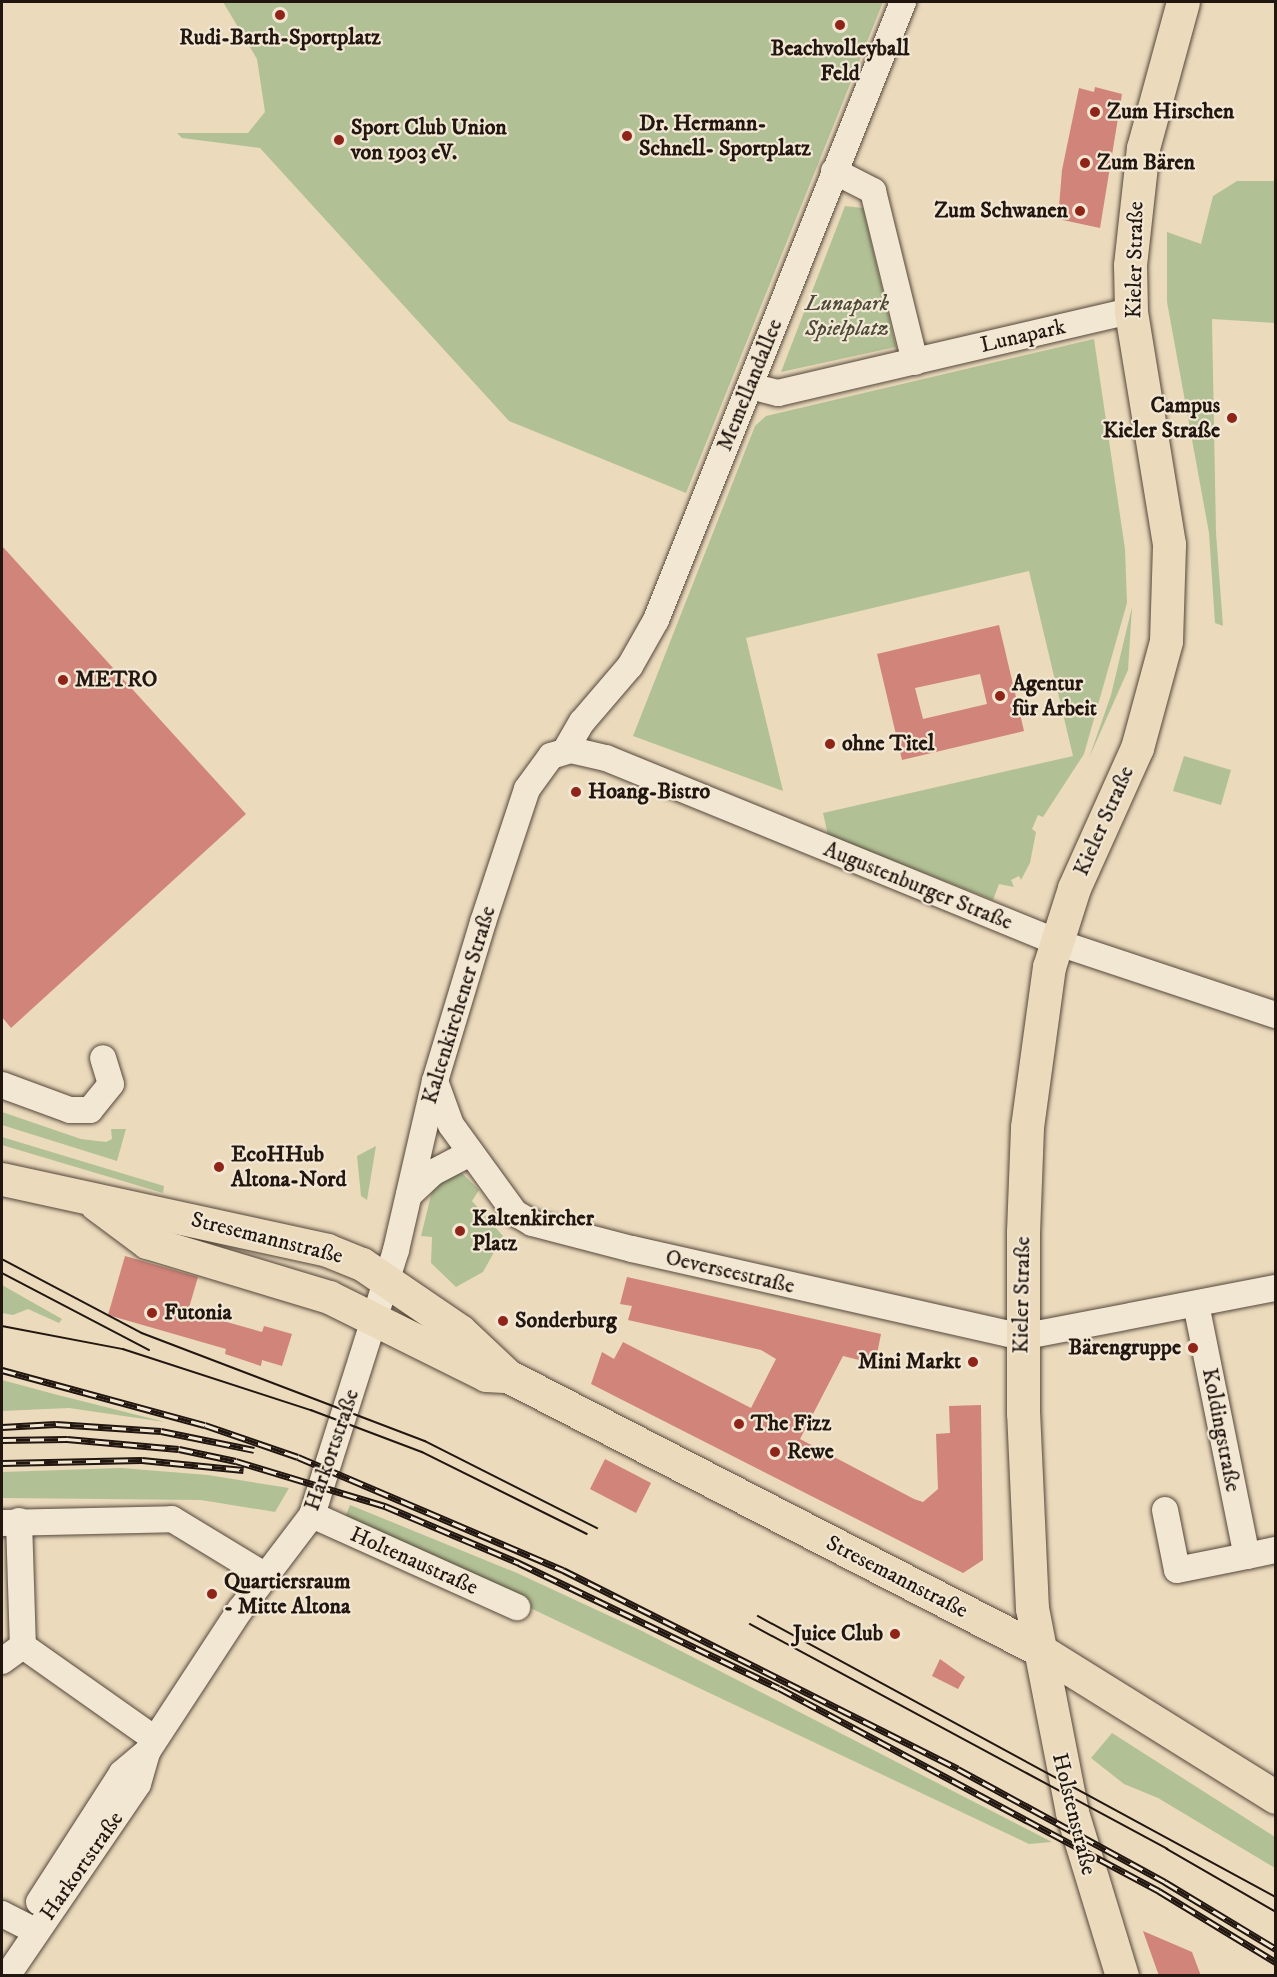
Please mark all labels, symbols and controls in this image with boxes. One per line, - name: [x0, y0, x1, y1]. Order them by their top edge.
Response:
- marker: Rudi-Barth-Sportplatz: [273, 8, 287, 22]
- marker: Beachvolleyball Feld: [833, 18, 847, 32]
- place label: Rudi-Barth-Sportplatz: [179, 25, 381, 51]
- place label: Beachvolleyball Feld: [771, 35, 909, 86]
- place label: Zum Hirschen: [1107, 99, 1234, 125]
- marker: Zum Hirschen: [1088, 105, 1102, 119]
- place label: Dr. Hermann- Schnell- Sportplatz: [639, 110, 811, 162]
- place label: Sport Club Union von 1903 eV.: [351, 114, 507, 166]
- marker: Dr. Hermann- Schnell- Sportplatz: [620, 129, 634, 143]
- marker: Sport Club Union von 1903 eV.: [332, 133, 346, 147]
- place label: Zum Bären: [1097, 150, 1195, 176]
- marker: Zum Bären: [1078, 156, 1092, 170]
- place label: Zum Schwanen: [934, 198, 1068, 224]
- street label: Kieler Straße: [1121, 201, 1149, 319]
- marker: Zum Schwanen: [1073, 204, 1087, 218]
- park label: Lunapark Spielplatz: [805, 290, 889, 342]
- street label: Lunapark: [978, 313, 1068, 359]
- street label: Memellandallee: [712, 315, 788, 455]
- place label: Campus Kieler Straße: [1103, 392, 1220, 444]
- marker: Campus Kieler Straße: [1225, 411, 1239, 425]
- place label: METRO: [75, 667, 157, 693]
- place label: Agentur für Arbeit: [1012, 670, 1097, 722]
- marker: METRO: [56, 673, 70, 687]
- marker: Agentur für Arbeit: [993, 689, 1007, 703]
- place label: ohne Titel: [842, 731, 934, 757]
- marker: ohne Titel: [823, 737, 837, 751]
- street label: Kieler Straße: [1068, 762, 1140, 880]
- place label: Hoang-Bistro: [588, 779, 710, 805]
- marker: Hoang-Bistro: [569, 785, 583, 799]
- street label: Augustenburger Straße: [820, 836, 1016, 936]
- street label: Kaltenkirchener Straße: [416, 903, 502, 1107]
- place label: EcoHHub Altona-Nord: [231, 1141, 346, 1192]
- marker: EcoHHub Altona-Nord: [212, 1160, 226, 1174]
- place label: Kaltenkircher Platz: [472, 1205, 594, 1256]
- street label: Stresemannstraße: [188, 1206, 346, 1270]
- marker: Kaltenkircher Platz: [453, 1224, 467, 1238]
- street label: Kieler Straße: [1008, 1236, 1036, 1354]
- street label: Oeverseestraße: [663, 1244, 797, 1300]
- place label: Futonia: [164, 1300, 232, 1326]
- marker: Futonia: [145, 1306, 159, 1320]
- place label: Sonderburg: [515, 1308, 617, 1334]
- marker: Sonderburg: [496, 1314, 510, 1328]
- place label: Bärengruppe: [1068, 1335, 1181, 1361]
- marker: Bärengruppe: [1186, 1341, 1200, 1355]
- place label: Mini Markt: [858, 1349, 961, 1375]
- marker: Mini Markt: [966, 1355, 980, 1369]
- street label: Koldingstraße: [1196, 1366, 1246, 1494]
- street label: Harkortstraße: [299, 1386, 365, 1514]
- place label: The Fizz: [751, 1411, 831, 1437]
- marker: The Fizz: [732, 1417, 746, 1431]
- place label: Rewe: [787, 1439, 834, 1465]
- marker: Rewe: [768, 1445, 782, 1459]
- street label: Holtenaustraße: [346, 1521, 482, 1601]
- street label: Stresemannstraße: [822, 1530, 972, 1624]
- place label: Quartiersraum - Mitte Altona: [224, 1568, 351, 1620]
- marker: Quartiersraum - Mitte Altona: [205, 1587, 219, 1601]
- place label: Juice Club: [793, 1621, 883, 1647]
- marker: Juice Club: [888, 1627, 902, 1641]
- street label: Holstenstraße: [1046, 1750, 1102, 1878]
- street label: Harkortstraße: [35, 1806, 129, 1926]

